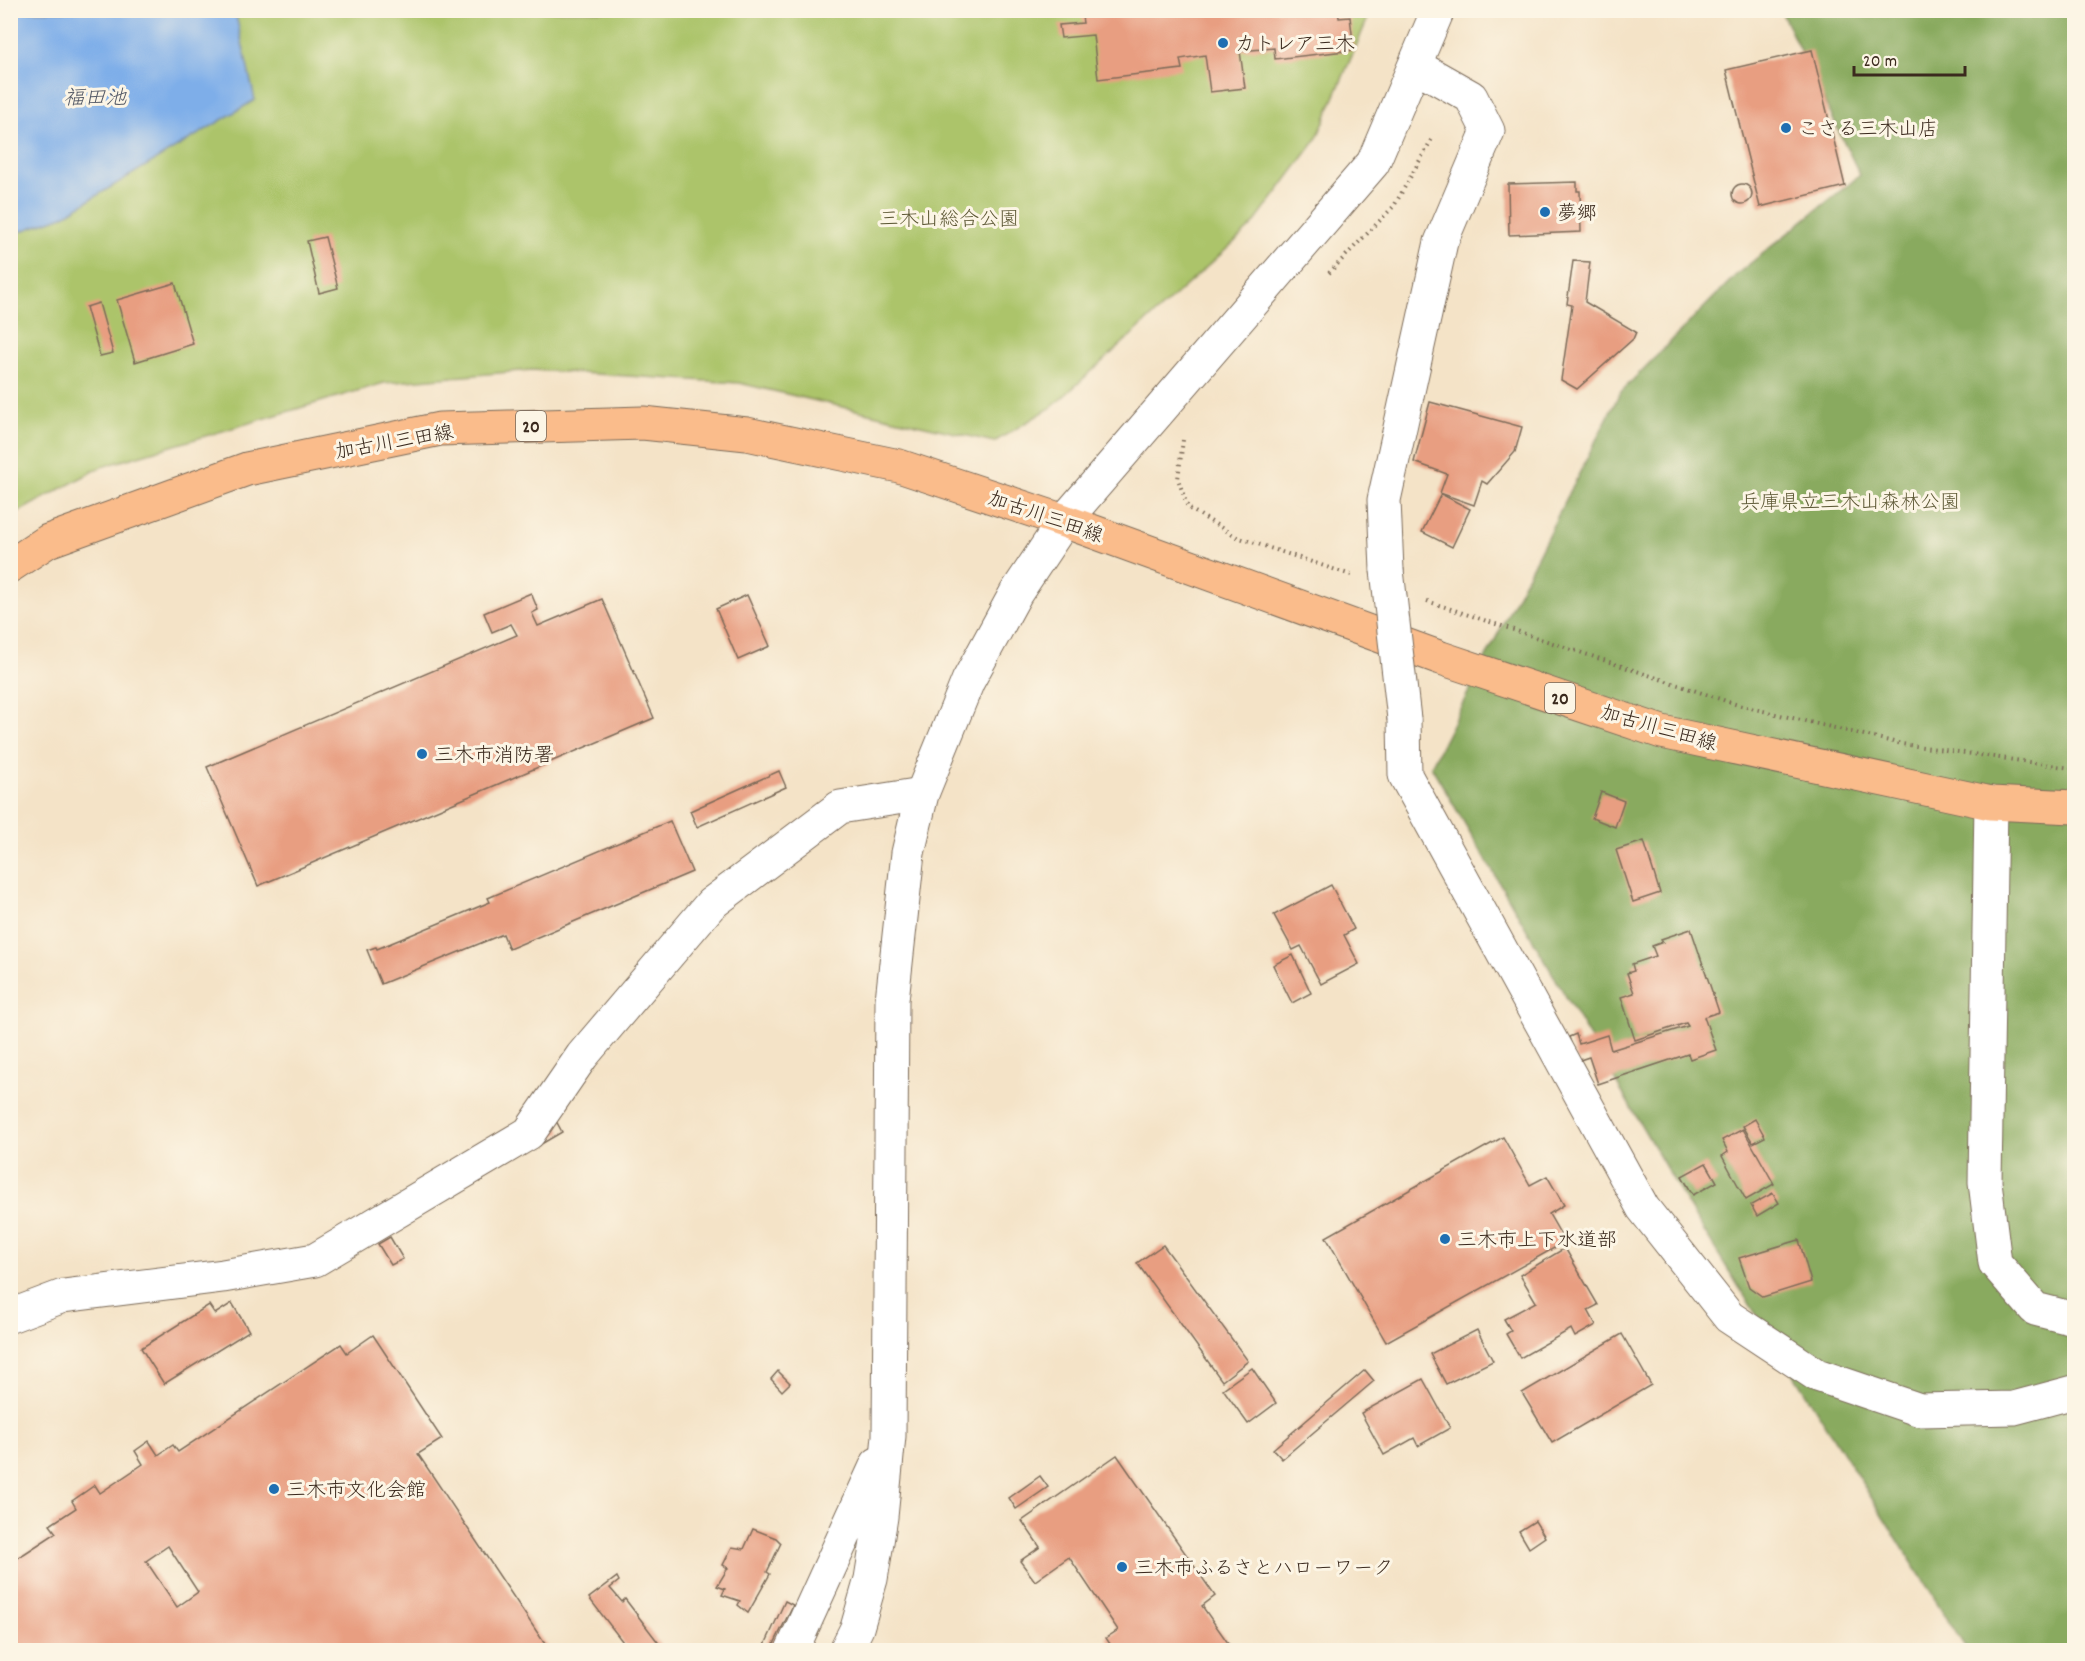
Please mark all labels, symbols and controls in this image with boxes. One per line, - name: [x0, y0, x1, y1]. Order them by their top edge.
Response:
- place label: カトレア三木: [1235, 32, 1355, 60]
- marker: カトレア三木: [1216, 36, 1230, 50]
- scale bar: [1854, 39, 1965, 77]
- text: 20 m: [1863, 50, 1897, 75]
- water label: 福田池: [64, 85, 127, 115]
- place label: こさる三木山店: [1798, 117, 1938, 145]
- marker: こさる三木山店: [1779, 121, 1793, 135]
- place label: 夢郷: [1557, 201, 1597, 229]
- marker: 夢郷: [1538, 205, 1552, 219]
- park label: 三木山総合公園: [879, 207, 1019, 235]
- road number: 20: [516, 411, 546, 441]
- street label: 加古川三田線: [333, 420, 456, 468]
- street label: 加古川三田線: [984, 486, 1106, 552]
- park label: 兵庫県立三木山森林公園: [1740, 490, 1960, 518]
- road number: 20: [1545, 683, 1575, 713]
- street label: 加古川三田線: [1597, 700, 1720, 760]
- place label: 三木市消防署: [434, 743, 554, 771]
- marker: 三木市消防署: [415, 747, 429, 761]
- place label: 三木市上下水道部: [1457, 1228, 1617, 1256]
- marker: 三木市上下水道部: [1438, 1232, 1452, 1246]
- place label: 三木市文化会館: [286, 1478, 426, 1506]
- marker: 三木市文化会館: [267, 1482, 281, 1496]
- place label: 三木市ふるさとハローワーク: [1134, 1556, 1393, 1584]
- marker: 三木市ふるさとハローワーク: [1115, 1560, 1129, 1574]

